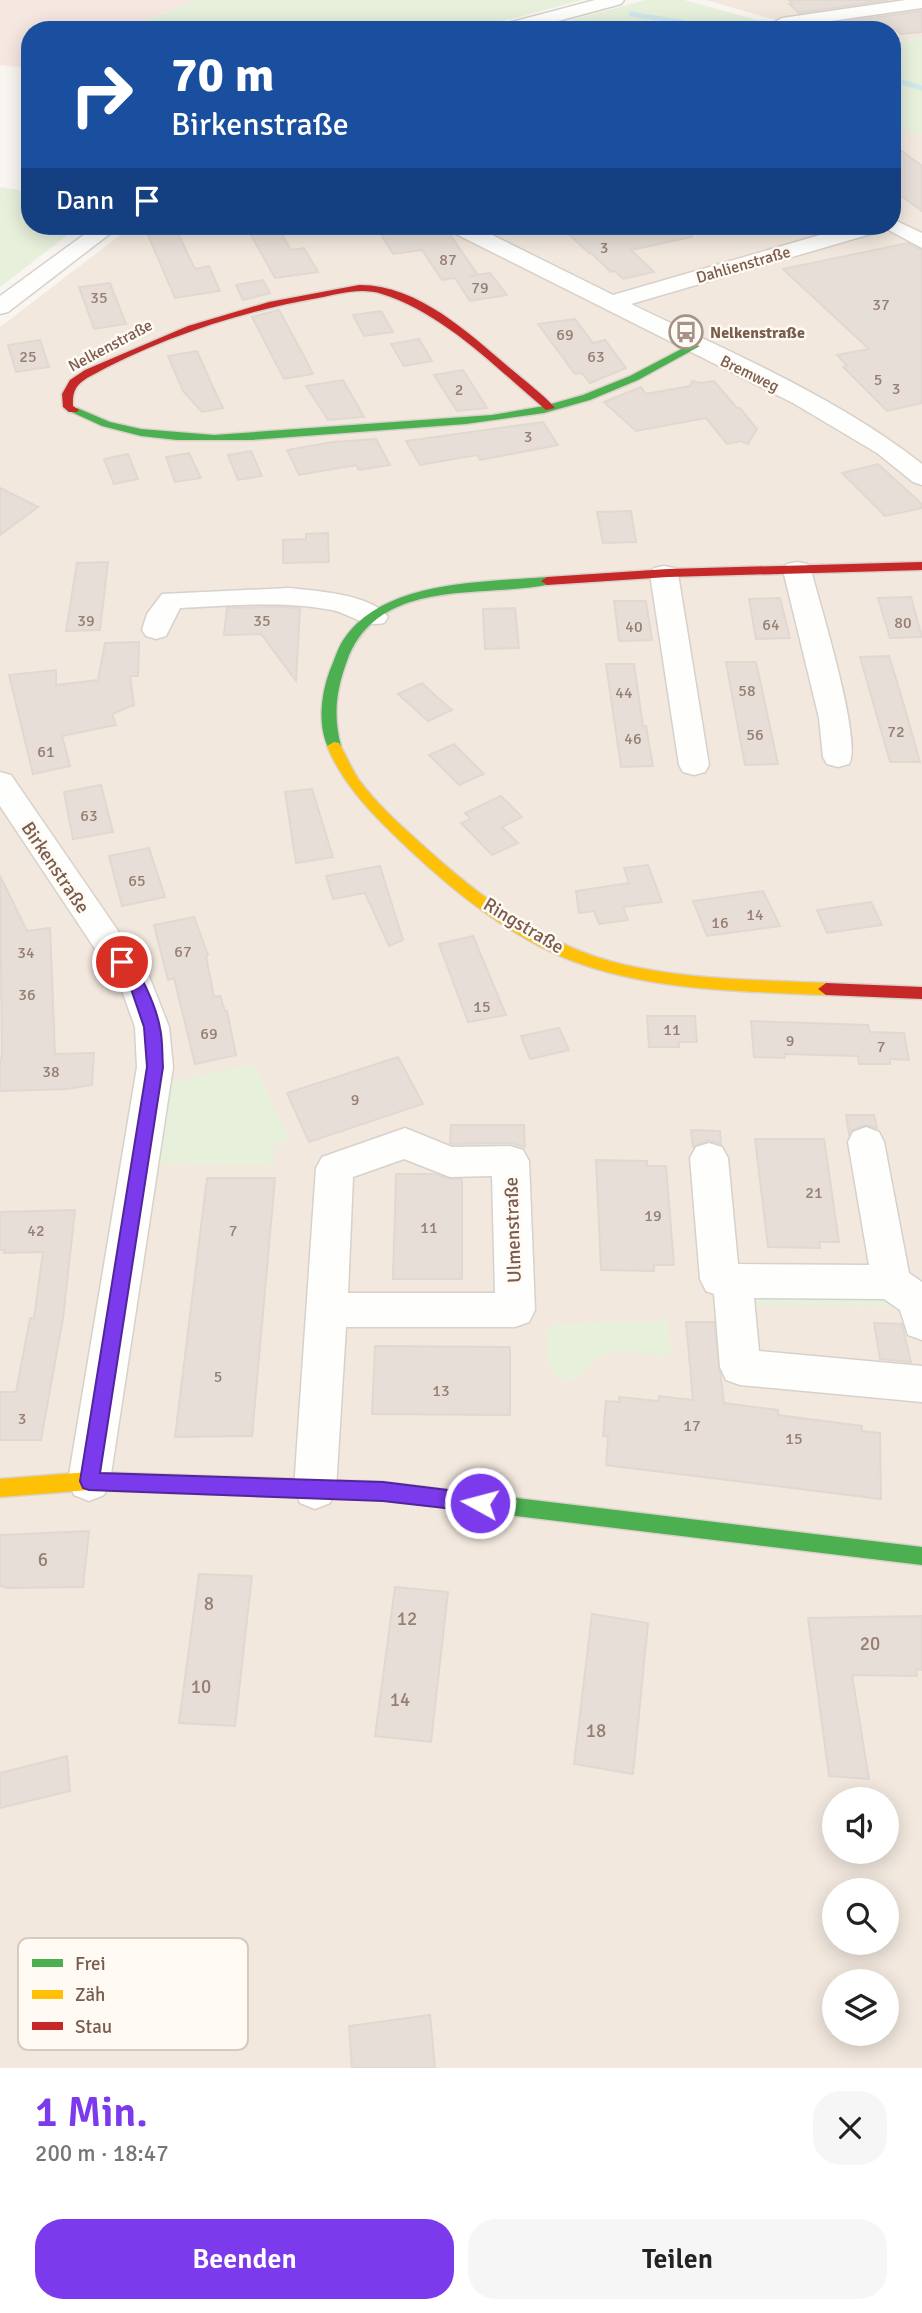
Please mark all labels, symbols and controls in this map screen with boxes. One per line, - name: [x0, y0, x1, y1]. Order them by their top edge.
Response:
- text: 70 m: [171, 45, 274, 105]
- icon: right: [56, 49, 147, 140]
- text: Birkenstraße: [171, 105, 349, 144]
- icon: arrive: [128, 182, 166, 220]
- text: Dann: [56, 185, 114, 217]
- house number: 3: [600, 238, 608, 258]
- street label: Dahlienstraße: [694, 242, 793, 288]
- house number: 87: [439, 250, 457, 270]
- house number: 79: [471, 278, 489, 298]
- house number: 35: [90, 288, 108, 308]
- house number: 37: [872, 295, 890, 315]
- bus stop icon: Nelkenstraße: [667, 313, 705, 351]
- street label: Nelkenstraße: [65, 315, 156, 376]
- place label: Nelkenstraße: [710, 323, 805, 343]
- house number: 69: [556, 325, 574, 345]
- house number: 25: [19, 347, 37, 367]
- house number: 63: [587, 347, 605, 367]
- street label: Bremweg: [717, 351, 782, 397]
- house number: 5: [874, 370, 882, 390]
- house number: 3: [892, 379, 900, 399]
- house number: 2: [455, 380, 463, 400]
- house number: 3: [524, 427, 532, 447]
- house number: 39: [77, 611, 95, 631]
- house number: 35: [253, 611, 271, 631]
- house number: 80: [894, 613, 912, 633]
- house number: 64: [762, 615, 780, 635]
- house number: 40: [625, 617, 643, 637]
- house number: 58: [738, 681, 756, 701]
- house number: 44: [615, 683, 633, 703]
- house number: 72: [887, 722, 905, 742]
- house number: 56: [746, 725, 764, 745]
- house number: 46: [624, 729, 642, 749]
- house number: 61: [37, 742, 55, 762]
- house number: 63: [80, 806, 98, 826]
- street label: Birkenstraße: [16, 817, 95, 918]
- house number: 65: [128, 871, 146, 891]
- street label: Ringstraße: [479, 892, 568, 959]
- house number: 14: [746, 905, 764, 925]
- house number: 16: [711, 913, 729, 933]
- pin: [92, 932, 152, 992]
- house number: 67: [174, 942, 192, 962]
- house number: 34: [17, 943, 35, 963]
- icon: arrive: [103, 943, 141, 981]
- house number: 36: [18, 985, 36, 1005]
- house number: 15: [473, 997, 491, 1017]
- house number: 11: [663, 1020, 681, 1040]
- house number: 69: [200, 1024, 218, 1044]
- house number: 9: [786, 1031, 794, 1051]
- house number: 7: [877, 1037, 885, 1057]
- house number: 38: [42, 1062, 60, 1082]
- house number: 9: [351, 1090, 359, 1110]
- street label: Ulmenstraße: [499, 1176, 527, 1283]
- house number: 21: [805, 1183, 823, 1203]
- house number: 19: [644, 1206, 662, 1226]
- house number: 11: [420, 1218, 438, 1238]
- house number: 42: [27, 1221, 45, 1241]
- house number: 7: [229, 1221, 237, 1241]
- house number: 5: [214, 1367, 222, 1387]
- house number: 13: [432, 1381, 450, 1401]
- house number: 3: [18, 1409, 26, 1429]
- house number: 17: [683, 1416, 701, 1436]
- house number: 15: [785, 1429, 803, 1449]
- position arrow: [443, 1466, 517, 1540]
- house number: 6: [38, 1548, 48, 1572]
- house number: 8: [204, 1592, 214, 1616]
- house number: 12: [397, 1607, 417, 1631]
- house number: 20: [860, 1632, 880, 1656]
- house number: 10: [191, 1675, 211, 1699]
- house number: 14: [390, 1688, 410, 1712]
- house number: 18: [586, 1719, 606, 1743]
- map controls: [822, 1787, 899, 2046]
- button: sound: [822, 1787, 899, 1864]
- button: search: [822, 1878, 899, 1955]
- legend: [18, 1938, 248, 2050]
- text: Frei: [75, 1952, 106, 1976]
- button: layers: [822, 1969, 899, 2046]
- text: Zäh: [75, 1983, 105, 2007]
- text: Stau: [75, 2015, 112, 2039]
- text: 1 Min.: [35, 2087, 148, 2138]
- button: close: [813, 2091, 887, 2165]
- text: 200 m · 18:47: [35, 2139, 169, 2168]
- button: Beenden: [35, 2219, 454, 2299]
- button: Teilen: [468, 2219, 887, 2299]

